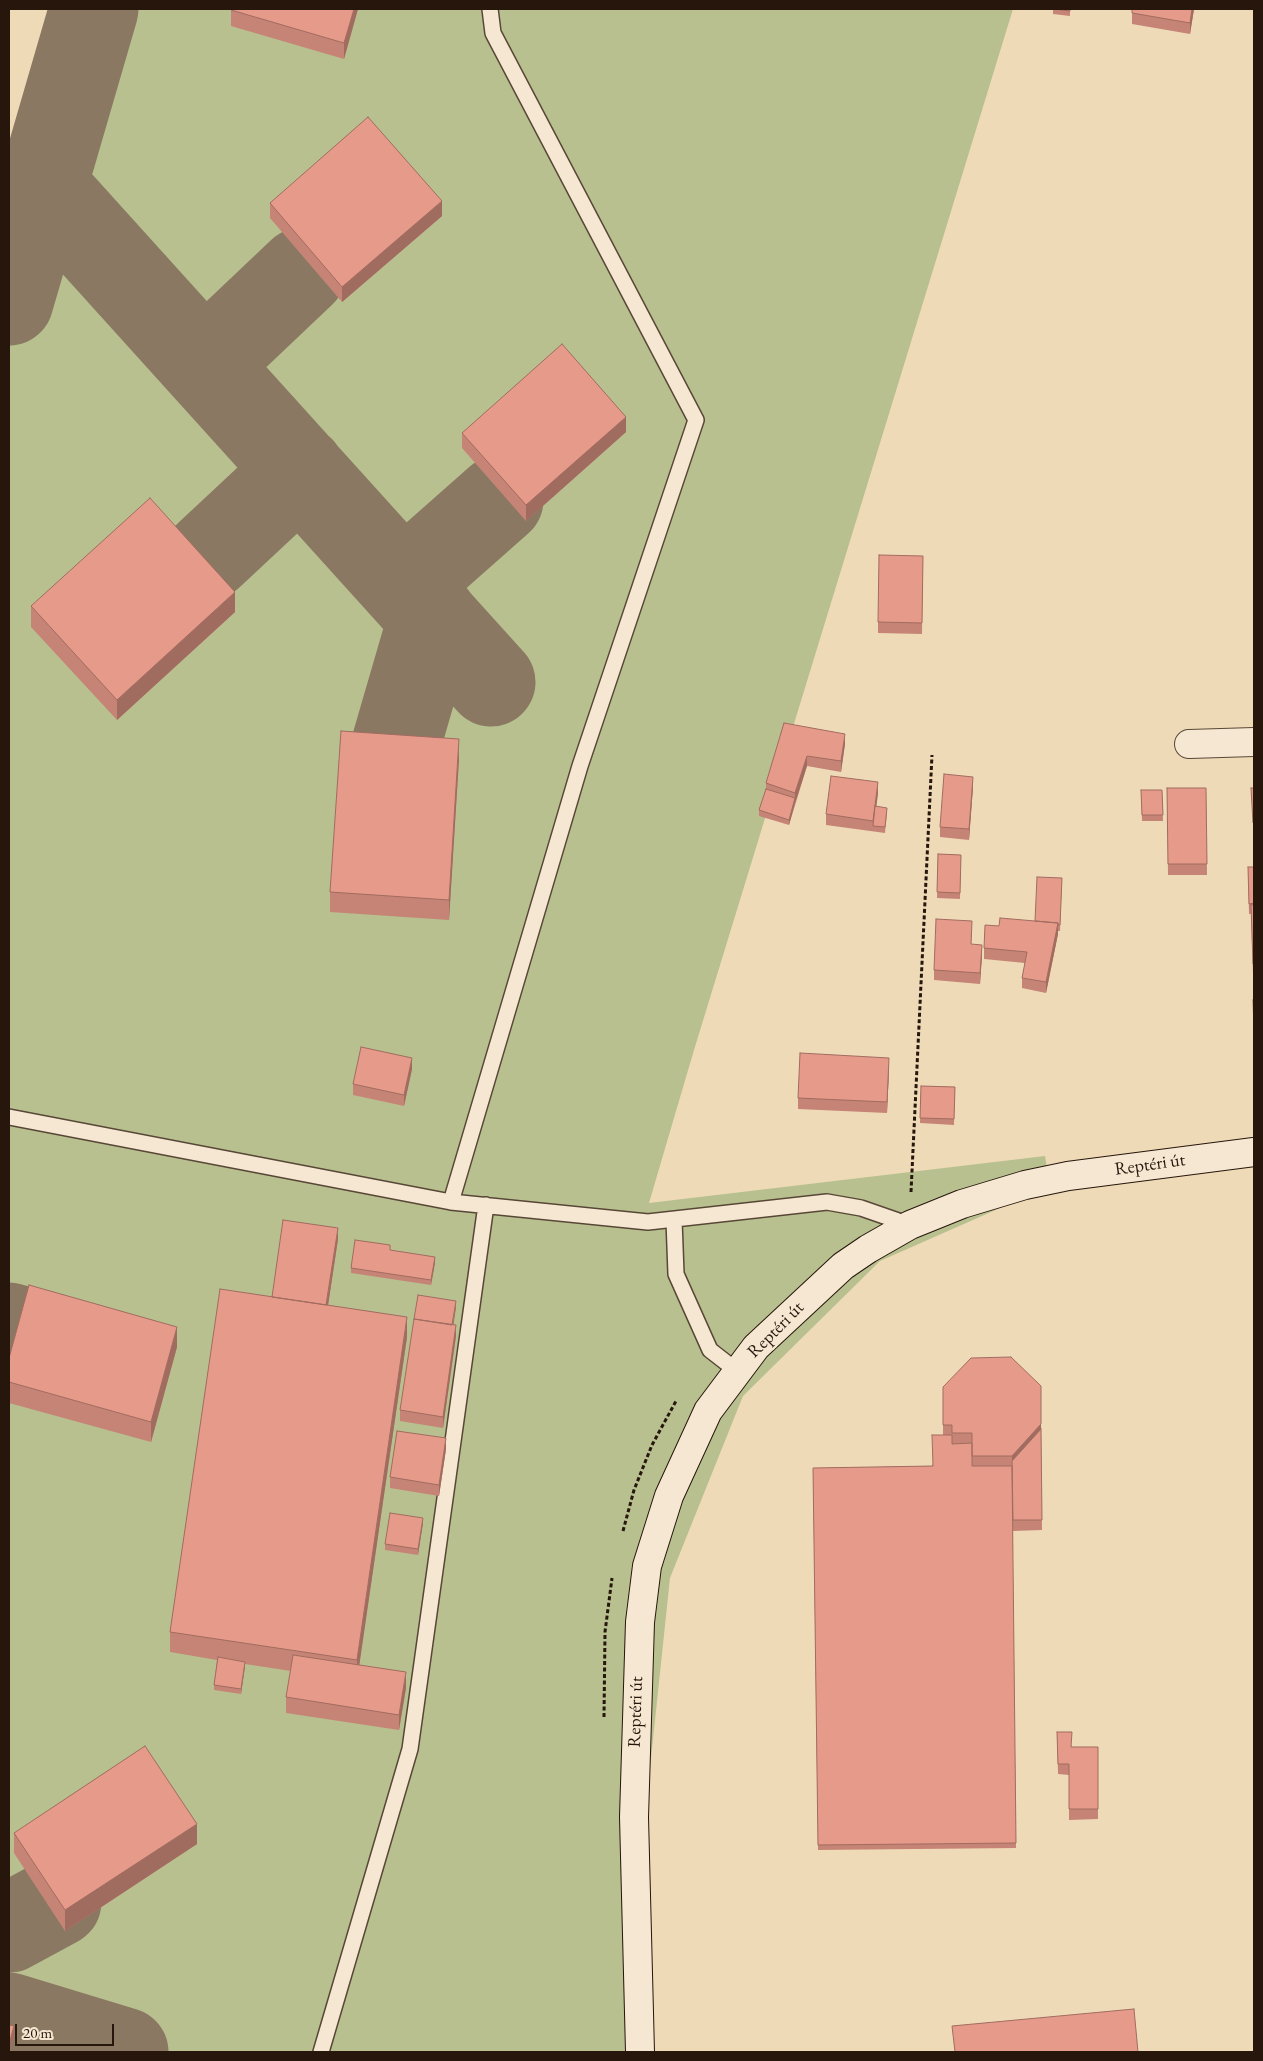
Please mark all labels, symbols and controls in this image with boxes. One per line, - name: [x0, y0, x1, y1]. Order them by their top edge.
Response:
- street label: Reptéri út: [1113, 1149, 1187, 1181]
- street label: Reptéri út: [743, 1297, 809, 1363]
- street label: Reptéri út: [624, 1676, 648, 1748]
- scale bar: [18, 2014, 116, 2046]
- text: 20 m: [23, 2023, 52, 2042]

